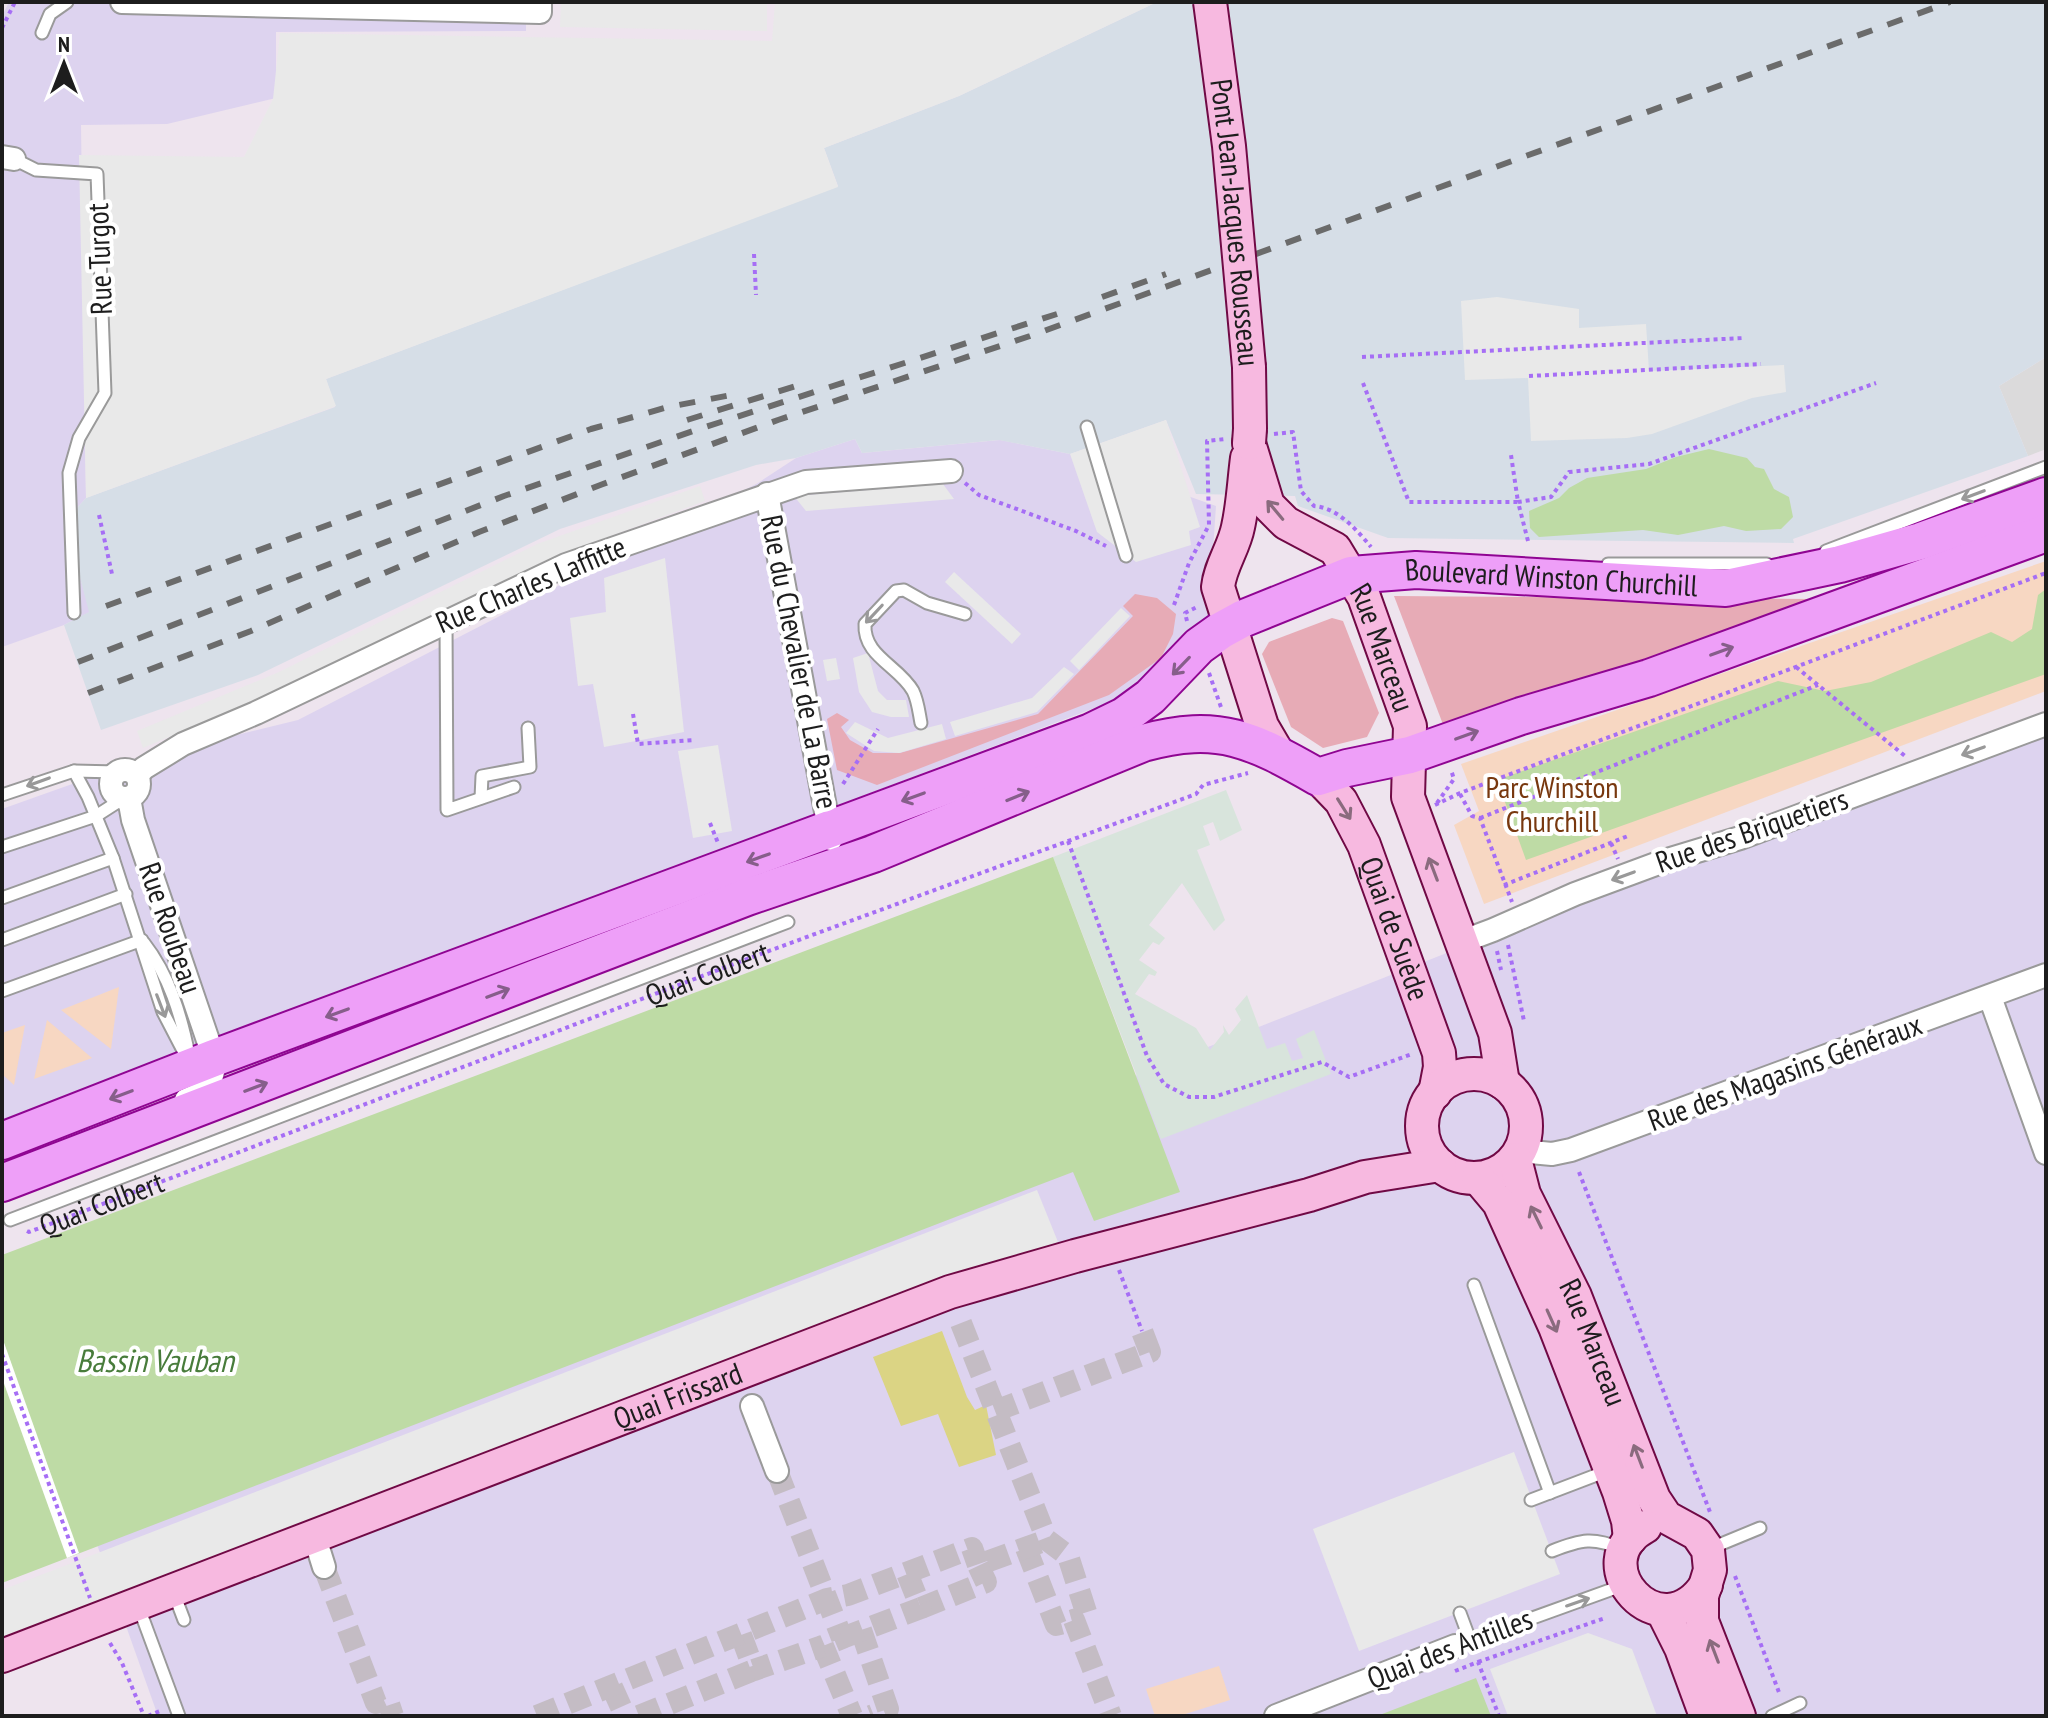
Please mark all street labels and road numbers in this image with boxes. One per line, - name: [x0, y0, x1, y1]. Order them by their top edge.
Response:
- street label: Pont Jean-Jacques Rousseau: [1202, 76, 1270, 368]
- street label: Rue Turgot: [77, 202, 120, 316]
- street label: Rue du Chevalier de La Barre: [753, 511, 848, 812]
- street label: Rue Charles Laffitte: [429, 526, 631, 641]
- street label: Boulevard Winston Churchill: [1403, 549, 1699, 604]
- street label: Rue Marceau: [1342, 576, 1424, 717]
- street label: Rue des Briquetiers: [1650, 778, 1853, 881]
- street label: Quai de Suède: [1352, 851, 1439, 1005]
- street label: Rue Roubeau: [131, 857, 212, 998]
- street label: Quai Colbert: [639, 931, 775, 1014]
- street label: Rue des Magasins Généraux: [1642, 1004, 1927, 1139]
- street label: Quai Colbert: [34, 1161, 169, 1244]
- street label: Rue Marceau: [1551, 1272, 1637, 1411]
- street label: Quai Frissard: [607, 1353, 747, 1437]
- street label: Quai des Antilles: [1361, 1598, 1538, 1697]

